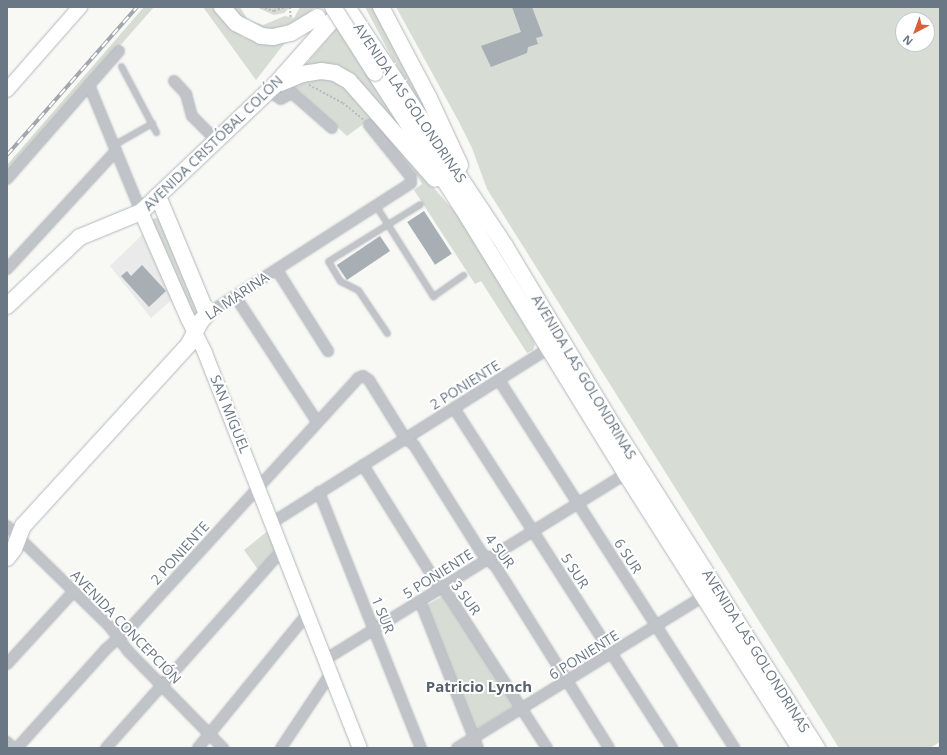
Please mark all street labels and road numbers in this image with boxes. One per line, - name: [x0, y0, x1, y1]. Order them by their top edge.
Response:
- street label: AVENIDA LAS GOLONDRINAS: [350, 20, 470, 186]
- street label: AVENIDA CRISTÓBAL COLÓN: [140, 72, 286, 214]
- street label: LA MARINA: [202, 269, 272, 323]
- street label: AVENIDA LAS GOLONDRINAS: [528, 292, 640, 462]
- street label: 2 PONIENTE: [427, 357, 503, 413]
- street label: SAN MIGUEL: [207, 373, 253, 455]
- street label: 2 PONIENTE: [147, 518, 213, 588]
- street label: 4 SUR: [482, 531, 518, 571]
- street label: 6 SUR: [611, 535, 645, 577]
- street label: 5 PONIENTE: [400, 546, 476, 602]
- street label: 5 SUR: [558, 550, 592, 592]
- street label: AVENIDA LAS GOLONDRINAS: [699, 566, 813, 736]
- street label: AVENIDA CONCEPCIÓN: [67, 567, 185, 687]
- street label: 3 SUR: [448, 578, 484, 618]
- street label: 1 SUR: [368, 594, 398, 636]
- street label: 6 PONIENTE: [546, 627, 622, 683]

